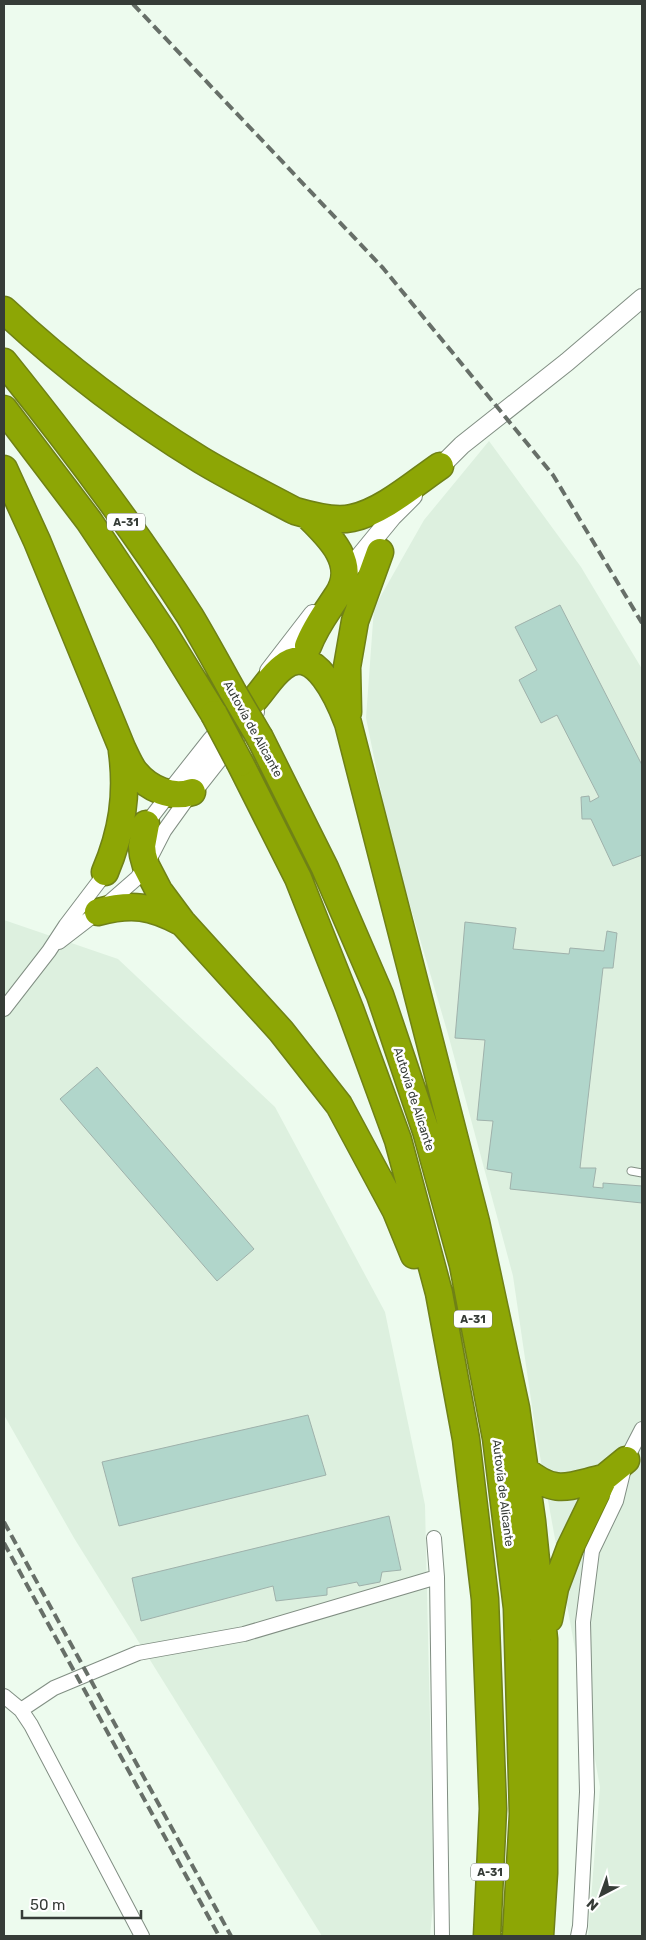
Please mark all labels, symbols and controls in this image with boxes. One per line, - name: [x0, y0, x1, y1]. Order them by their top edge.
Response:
- road number: A-31: [107, 514, 145, 530]
- street label: Autovía de Alicante: [221, 678, 285, 780]
- street label: Autovía de Alicante: [391, 1046, 437, 1153]
- road number: A-31: [454, 1310, 492, 1328]
- street label: Autovía de Alicante: [489, 1439, 517, 1548]
- road number: A-31: [471, 1864, 509, 1880]
- north arrow: [576, 1870, 626, 1920]
- scale bar: [22, 1888, 141, 1920]
- text: N: [583, 1895, 602, 1914]
- text: 50 m: [30, 1896, 65, 1914]

